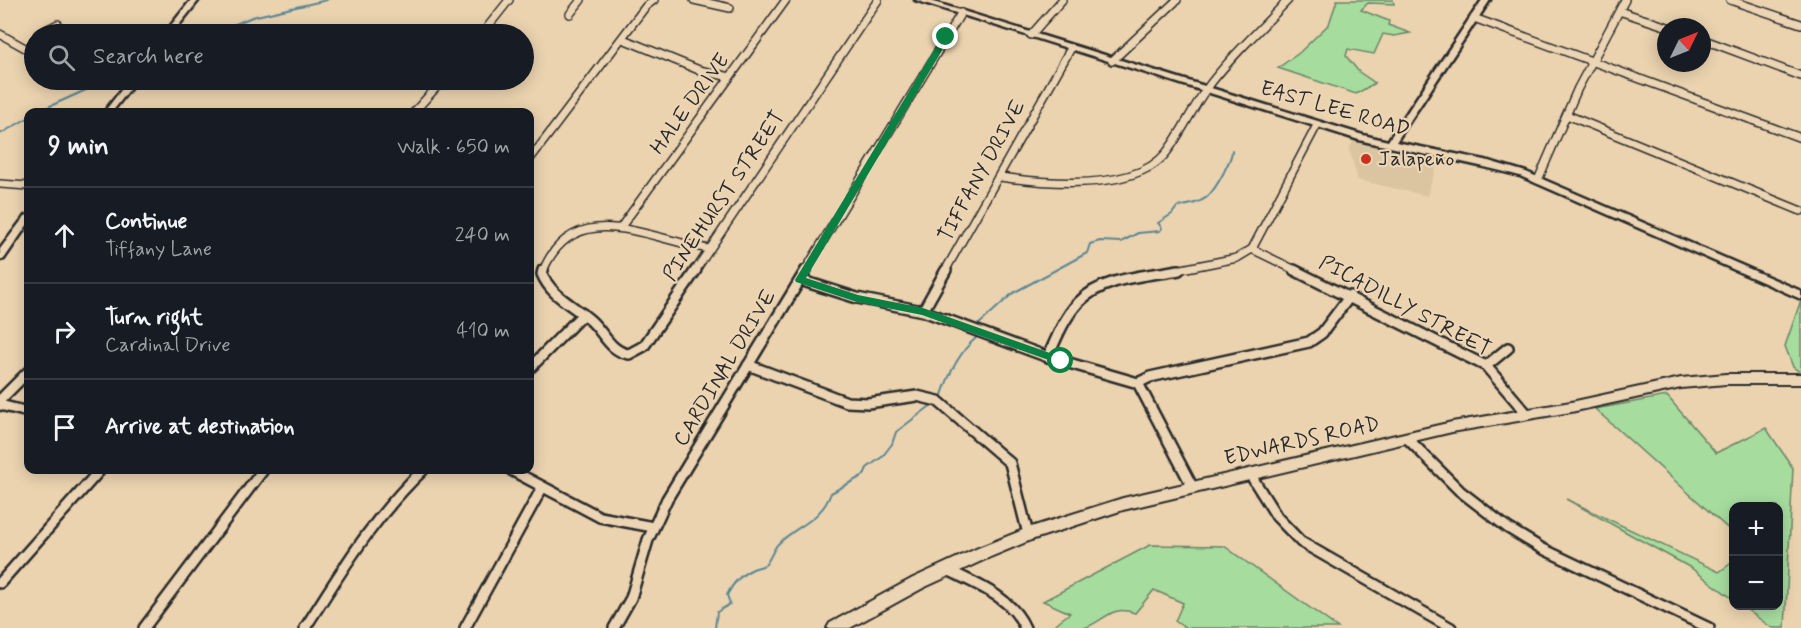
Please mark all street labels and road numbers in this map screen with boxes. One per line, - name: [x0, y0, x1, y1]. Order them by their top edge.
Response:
- street label: HALE DRIVE: [644, 48, 736, 160]
- street label: EAST LEE ROAD: [1257, 74, 1413, 144]
- street label: TIFFANY DRIVE: [931, 95, 1033, 247]
- street label: PINEHURST STREET: [656, 105, 792, 287]
- street label: PICADILLY STREET: [1314, 249, 1496, 363]
- street label: CARDINAL DRIVE: [667, 284, 783, 452]
- street label: EDWARDS ROAD: [1222, 410, 1382, 472]

